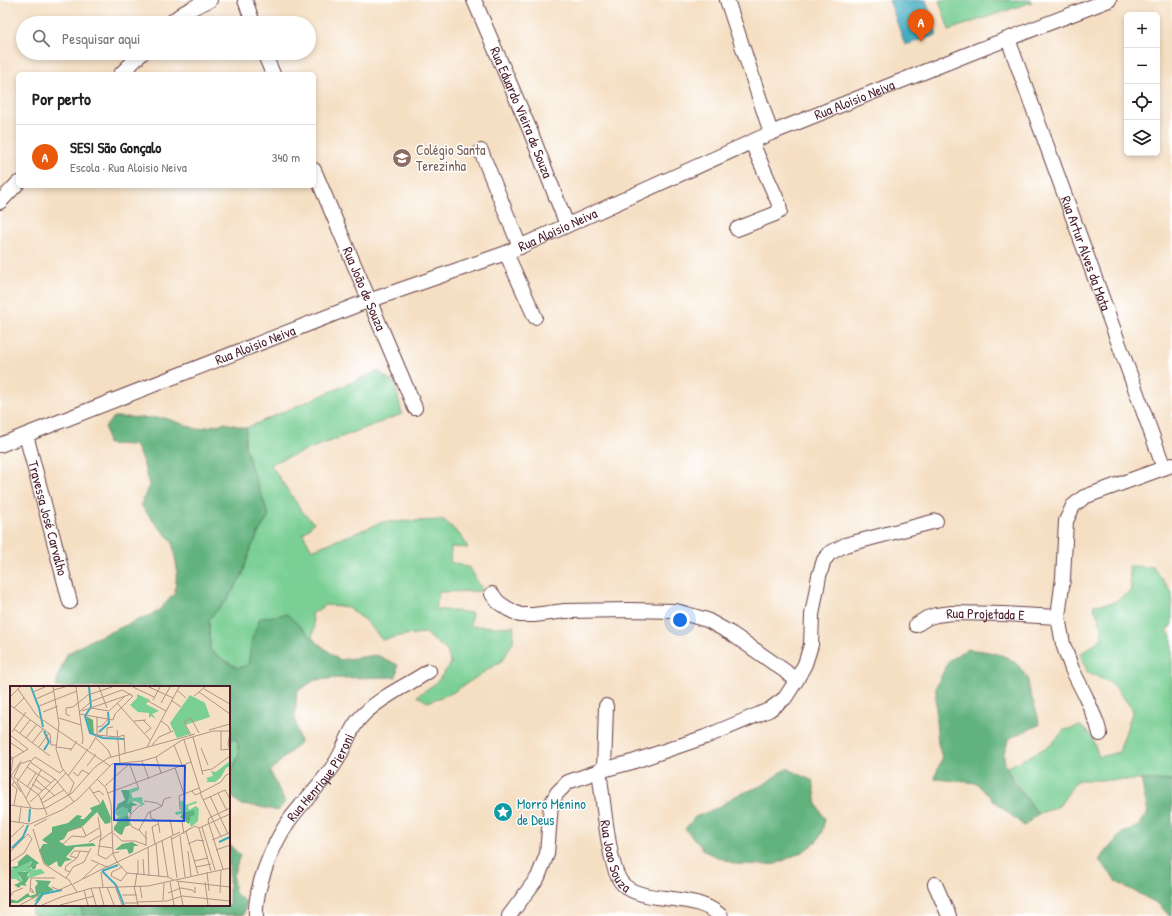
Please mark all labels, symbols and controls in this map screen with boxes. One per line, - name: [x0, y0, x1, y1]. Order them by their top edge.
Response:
- pin: A: [908, 9, 934, 42]
- map controls: [1124, 12, 1160, 156]
- button: +: [1124, 12, 1160, 48]
- search box: [16, 16, 316, 60]
- icon: search: [30, 27, 52, 49]
- text: Pesquisar aqui: [62, 28, 140, 49]
- street label: Rua Eduardo Vieira de Souza: [486, 44, 558, 181]
- button: −: [1124, 48, 1160, 84]
- street label: Rua Aloisio Neiva: [811, 74, 898, 124]
- button: locate: [1124, 84, 1160, 120]
- text: Por perto: [32, 87, 91, 110]
- button: layers: [1124, 120, 1160, 156]
- text: SESI São Gonçalo: [70, 137, 161, 158]
- place label: Colégio Santa Terezinha: [416, 140, 486, 175]
- school or university icon: Colégio Santa Terezinha: [391, 147, 413, 169]
- text: A: [42, 148, 48, 166]
- text: 340 m: [272, 148, 300, 166]
- text: Escola · Rua Aloisio Neiva: [70, 158, 187, 176]
- street label: Rua Artur Alves da Mota: [1057, 193, 1116, 314]
- street label: Rua Aloisio Neiva: [515, 203, 600, 255]
- street label: Rua João de Souza: [339, 244, 391, 334]
- street label: Rua Aloisio Neiva: [212, 320, 298, 369]
- street label: Travessa José Carvalho: [24, 458, 73, 578]
- street label: Rua Projetada E: [945, 603, 1025, 624]
- your location: [670, 610, 690, 630]
- inset map: [10, 686, 230, 906]
- street label: Rua Henrique Pieroni: [282, 730, 358, 825]
- place label: Morro Menino de Deus: [517, 794, 586, 829]
- place icon: Morro Menino de Deus: [492, 801, 514, 823]
- street label: Rua Joao Souza: [596, 819, 635, 897]

